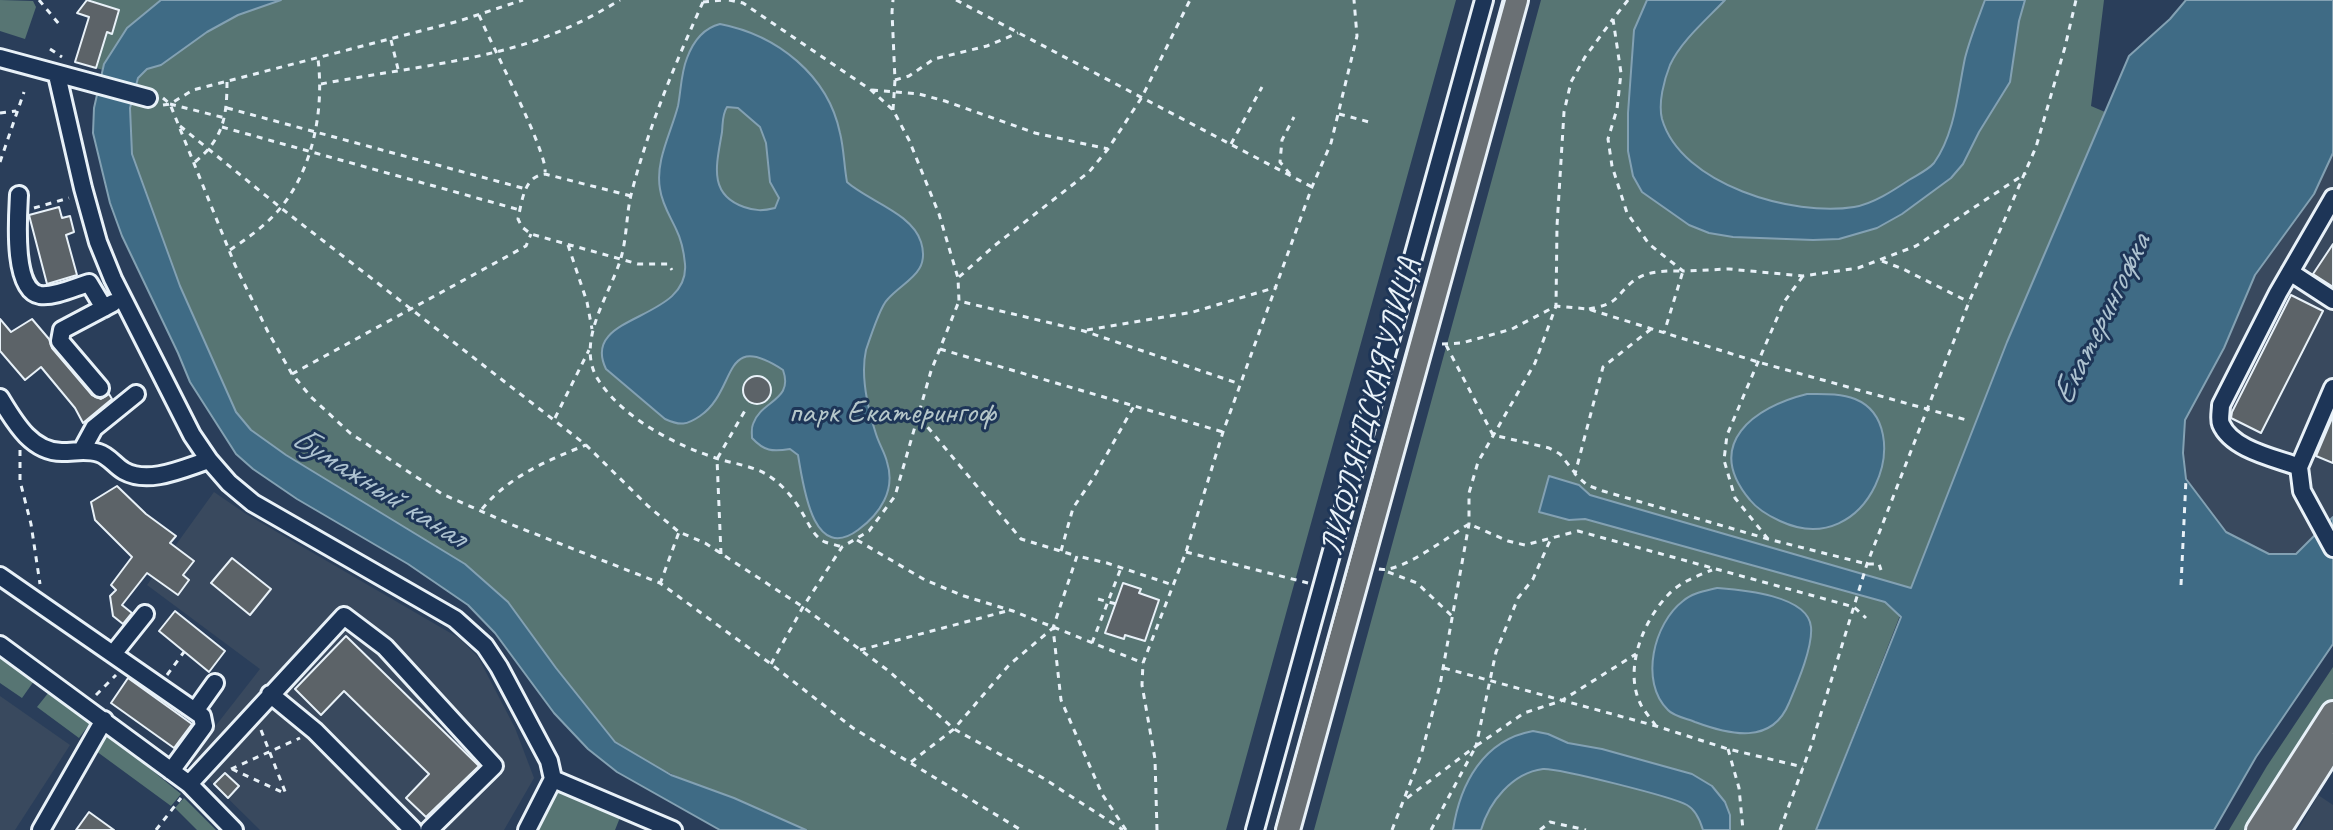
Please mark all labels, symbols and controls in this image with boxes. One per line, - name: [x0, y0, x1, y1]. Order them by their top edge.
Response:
- water label: Екатерингофка: [2043, 228, 2161, 412]
- street label: ЛИФЛЯНДСКАЯ УЛИЦА: [1313, 254, 1429, 560]
- park label: парк Екатерингоф: [789, 395, 995, 433]
- water label: Бумажный канал: [283, 418, 473, 558]

